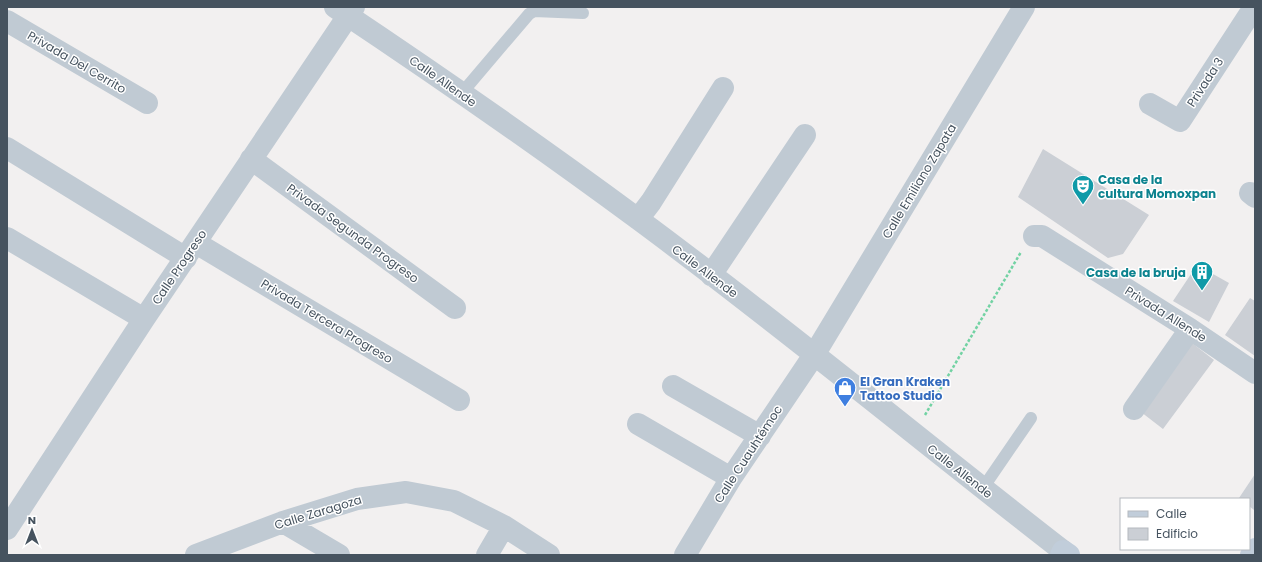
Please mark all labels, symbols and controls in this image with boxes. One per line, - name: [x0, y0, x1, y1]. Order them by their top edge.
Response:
- street label: Privada Del Cerrito: [25, 27, 130, 97]
- street label: Calle Allende: [406, 51, 480, 111]
- street label: Privada 3: [1183, 54, 1227, 110]
- street label: Calle Emiliano Zapata: [878, 120, 960, 242]
- place label: Casa de la cultura Momoxpan: [1098, 171, 1216, 202]
- theatre icon: Casa de la cultura Momoxpan: [1070, 173, 1096, 206]
- street label: Privada Segunda Progreso: [284, 179, 423, 287]
- street label: Calle Progreso: [148, 226, 211, 308]
- street label: Calle Allende: [669, 241, 741, 301]
- building icon: Casa de la bruja: [1189, 259, 1215, 292]
- place label: Casa de la bruja: [1086, 264, 1186, 281]
- street label: Privada Tercera Progreso: [258, 275, 396, 367]
- street label: Privada Allende: [1122, 282, 1210, 346]
- place label: El Gran Kraken Tattoo Studio: [860, 373, 950, 404]
- shop icon: El Gran Kraken Tattoo Studio: [832, 375, 858, 408]
- street label: Calle Cuauhtémoc: [710, 402, 786, 506]
- street label: Calle Allende: [924, 440, 996, 502]
- street label: Calle Zaragoza: [272, 491, 364, 533]
- legend: [1120, 498, 1250, 550]
- text: Calle: [1156, 505, 1187, 522]
- north arrow: [12, 510, 52, 550]
- text: N: [28, 512, 36, 528]
- text: Edificio: [1156, 525, 1198, 542]

